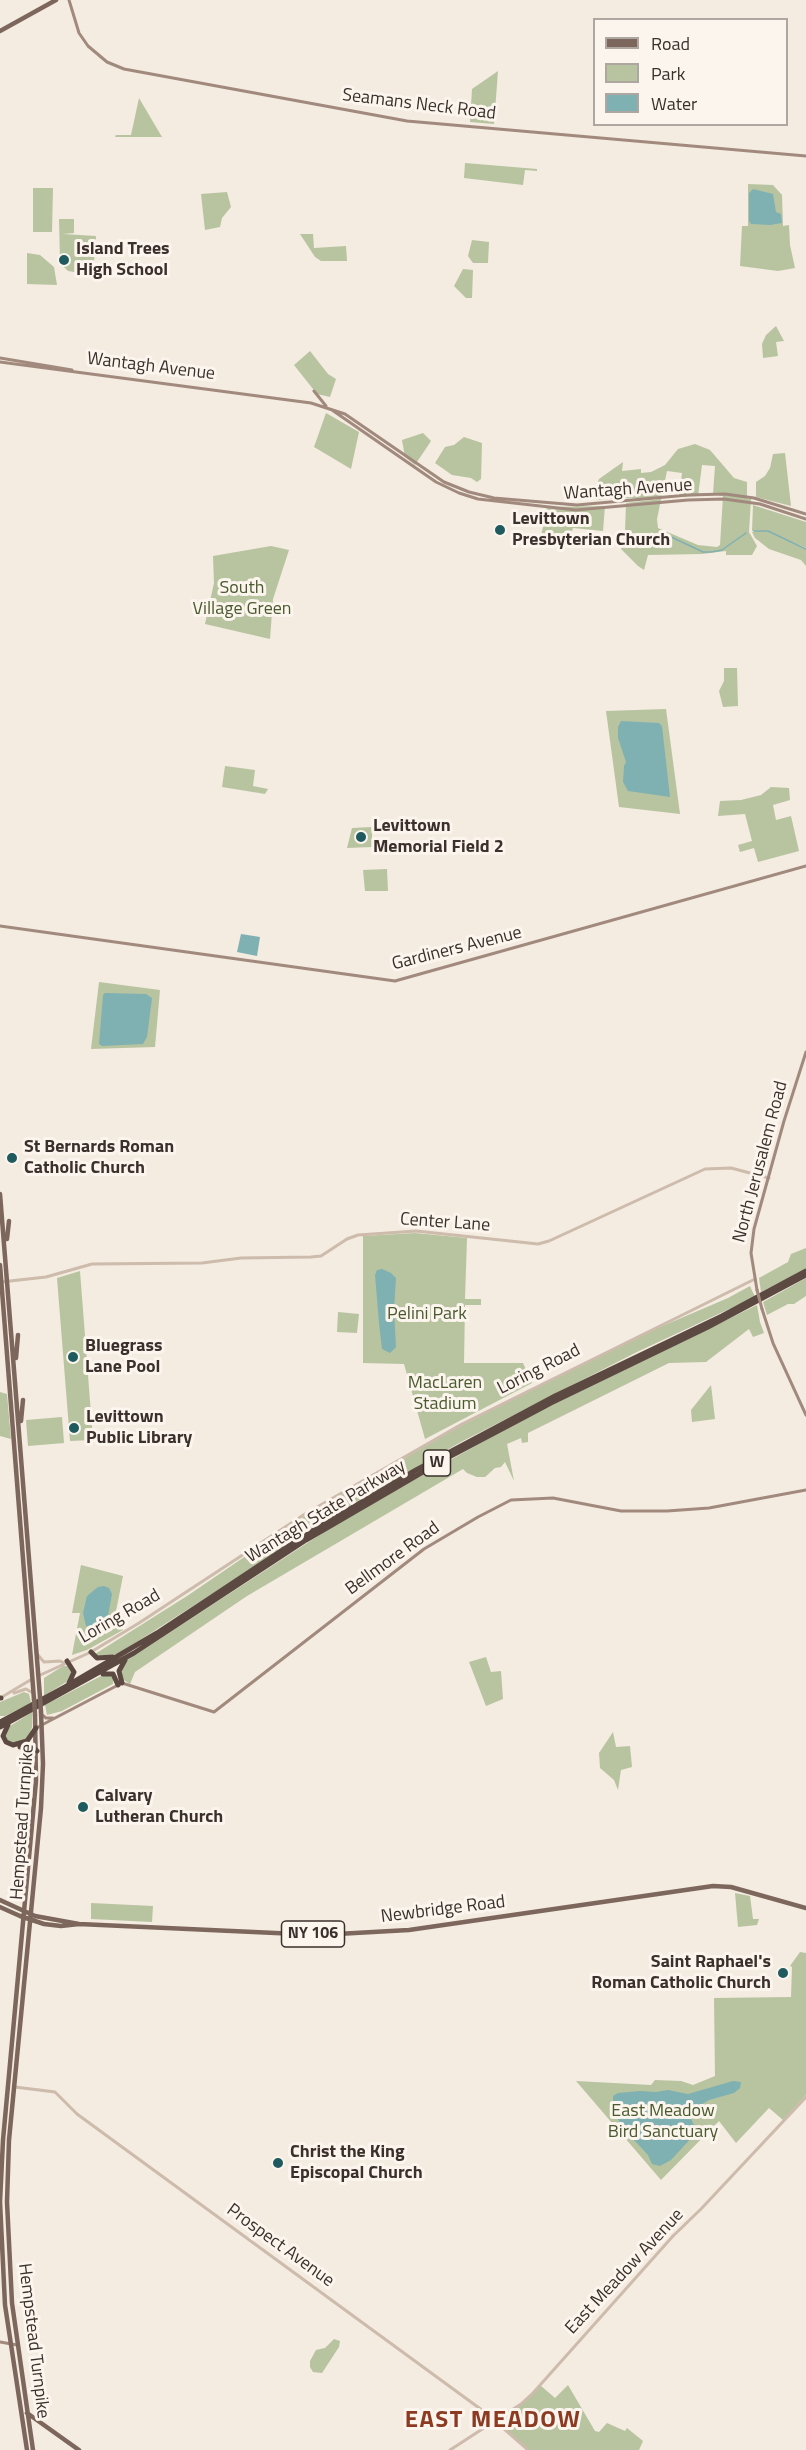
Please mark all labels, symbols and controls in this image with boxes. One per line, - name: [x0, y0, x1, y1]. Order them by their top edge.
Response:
- legend: [593, 18, 788, 126]
- text: Road: [651, 30, 690, 57]
- text: Park: [651, 60, 685, 87]
- street label: Seamans Neck Road: [341, 85, 497, 125]
- text: Water: [651, 90, 697, 117]
- place label: Island Trees High School: [76, 239, 170, 282]
- marker: Island Trees High School: [57, 253, 71, 267]
- street label: Wantagh Avenue: [86, 348, 216, 386]
- street label: Wantagh Avenue: [563, 475, 693, 505]
- place label: Levittown Presbyterian Church: [512, 509, 670, 552]
- marker: Levittown Presbyterian Church: [493, 523, 507, 537]
- park label: South Village Green: [192, 578, 292, 620]
- place label: Levittown Memorial Field 2: [373, 816, 504, 858]
- marker: Levittown Memorial Field 2: [354, 830, 368, 844]
- street label: Gardiners Avenue: [390, 922, 524, 976]
- street label: North Jerusalem Road: [729, 1079, 793, 1245]
- place label: St Bernards Roman Catholic Church: [24, 1137, 174, 1180]
- marker: St Bernards Roman Catholic Church: [5, 1151, 19, 1165]
- street label: Center Lane: [399, 1209, 491, 1237]
- park label: Pelini Park: [387, 1304, 467, 1326]
- place label: Bluegrass Lane Pool: [85, 1336, 162, 1378]
- street label: Loring Road: [494, 1340, 584, 1400]
- marker: Bluegrass Lane Pool: [66, 1350, 80, 1364]
- park label: MacLaren Stadium: [408, 1373, 482, 1416]
- place label: Levittown Public Library: [86, 1407, 192, 1450]
- marker: Levittown Public Library: [67, 1421, 81, 1435]
- road number: W: [424, 1450, 450, 1476]
- street label: Wantagh State Parkway: [242, 1456, 410, 1568]
- street label: Bellmore Road: [342, 1518, 444, 1600]
- street label: Loring Road: [76, 1585, 164, 1649]
- street label: Hempstead Turnpike: [7, 1743, 39, 1901]
- place label: Calvary Lutheran Church: [95, 1786, 223, 1828]
- marker: Calvary Lutheran Church: [76, 1800, 90, 1814]
- street label: Newbridge Road: [380, 1892, 506, 1928]
- road number: NY 106: [282, 1921, 344, 1947]
- place label: Saint Raphael's Roman Catholic Church: [591, 1952, 771, 1994]
- marker: Saint Raphael's Roman Catholic Church: [776, 1966, 790, 1980]
- park label: East Meadow Bird Sanctuary: [608, 2101, 718, 2144]
- place label: Christ the King Episcopal Church: [290, 2142, 423, 2184]
- marker: Christ the King Episcopal Church: [271, 2156, 285, 2170]
- street label: Prospect Avenue: [222, 2200, 338, 2292]
- street label: East Meadow Avenue: [561, 2205, 689, 2339]
- street label: Hempstead Turnpike: [13, 2262, 53, 2420]
- district label: EAST MEADOW: [405, 2407, 581, 2435]

